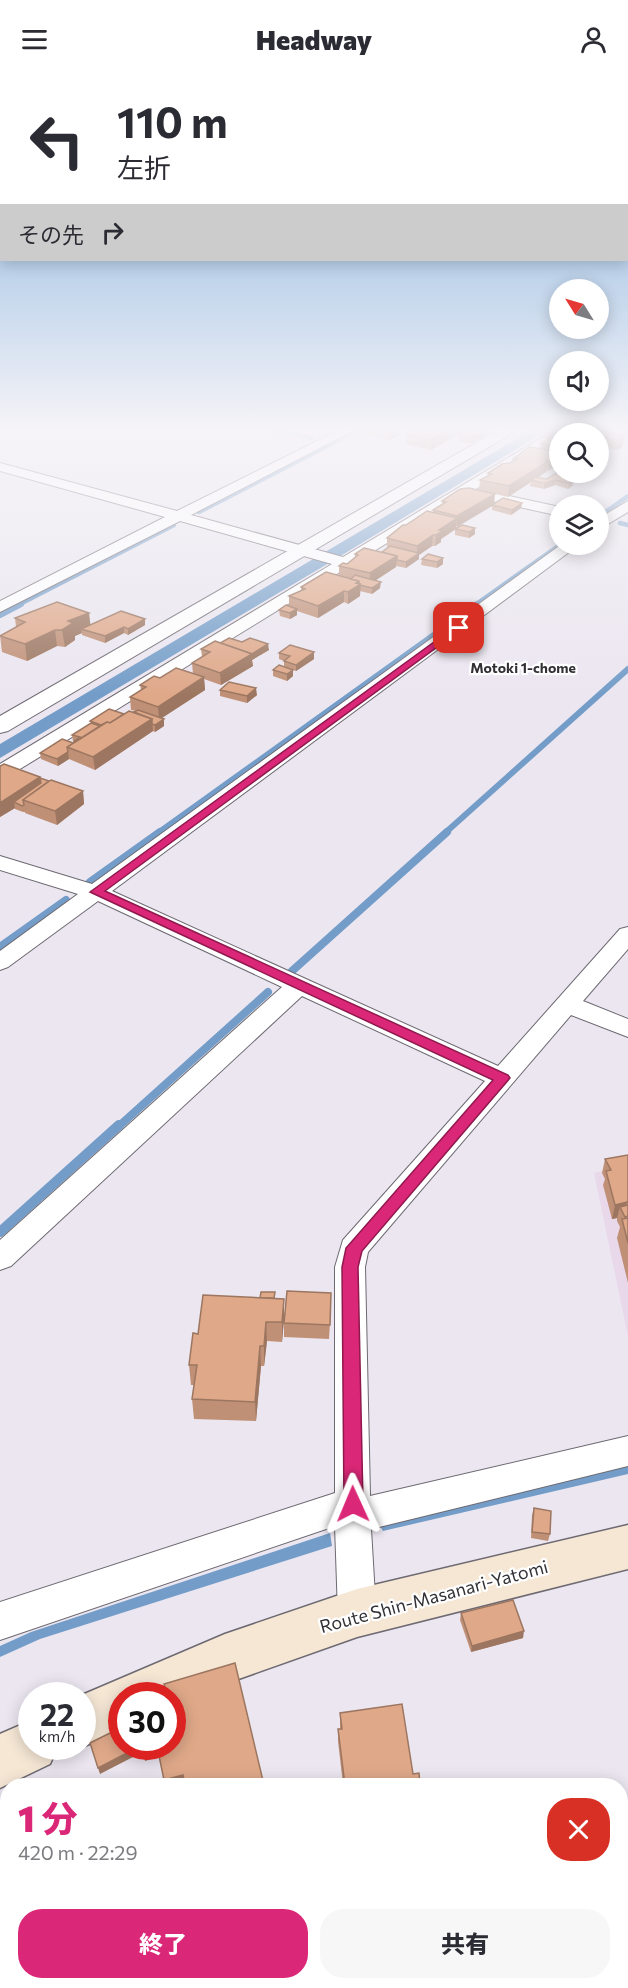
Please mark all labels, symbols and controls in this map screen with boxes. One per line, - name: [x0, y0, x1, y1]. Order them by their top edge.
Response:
- icon: menu: [18, 23, 51, 56]
- text: Headway: [256, 23, 372, 56]
- icon: person: [577, 23, 610, 56]
- text: 110 m: [117, 95, 228, 147]
- icon: left: [18, 102, 96, 180]
- text: 左折: [117, 151, 171, 184]
- icon: right: [96, 216, 129, 249]
- text: その先: [18, 221, 84, 248]
- north arrow: [549, 279, 609, 339]
- map controls: [549, 279, 609, 555]
- button: sound: [549, 351, 609, 411]
- button: search: [549, 423, 609, 483]
- button: layers: [549, 495, 609, 555]
- pin: [433, 602, 484, 653]
- icon: arrive: [442, 611, 475, 644]
- district label: Motoki 1-chome: [470, 659, 576, 676]
- position arrow: [321, 1472, 385, 1536]
- street label: Route Shin-Masanari-Yatomi: [317, 1555, 550, 1637]
- speed limit sign: 30: [108, 1682, 186, 1760]
- text: 22: [40, 1695, 74, 1732]
- text: km/h: [39, 1727, 75, 1745]
- text: 1 分: [18, 1795, 78, 1839]
- button: close: [547, 1798, 610, 1861]
- text: 420 m · 22:29: [18, 1840, 138, 1864]
- button: 終了: [18, 1909, 308, 1978]
- button: 共有: [320, 1909, 610, 1978]

